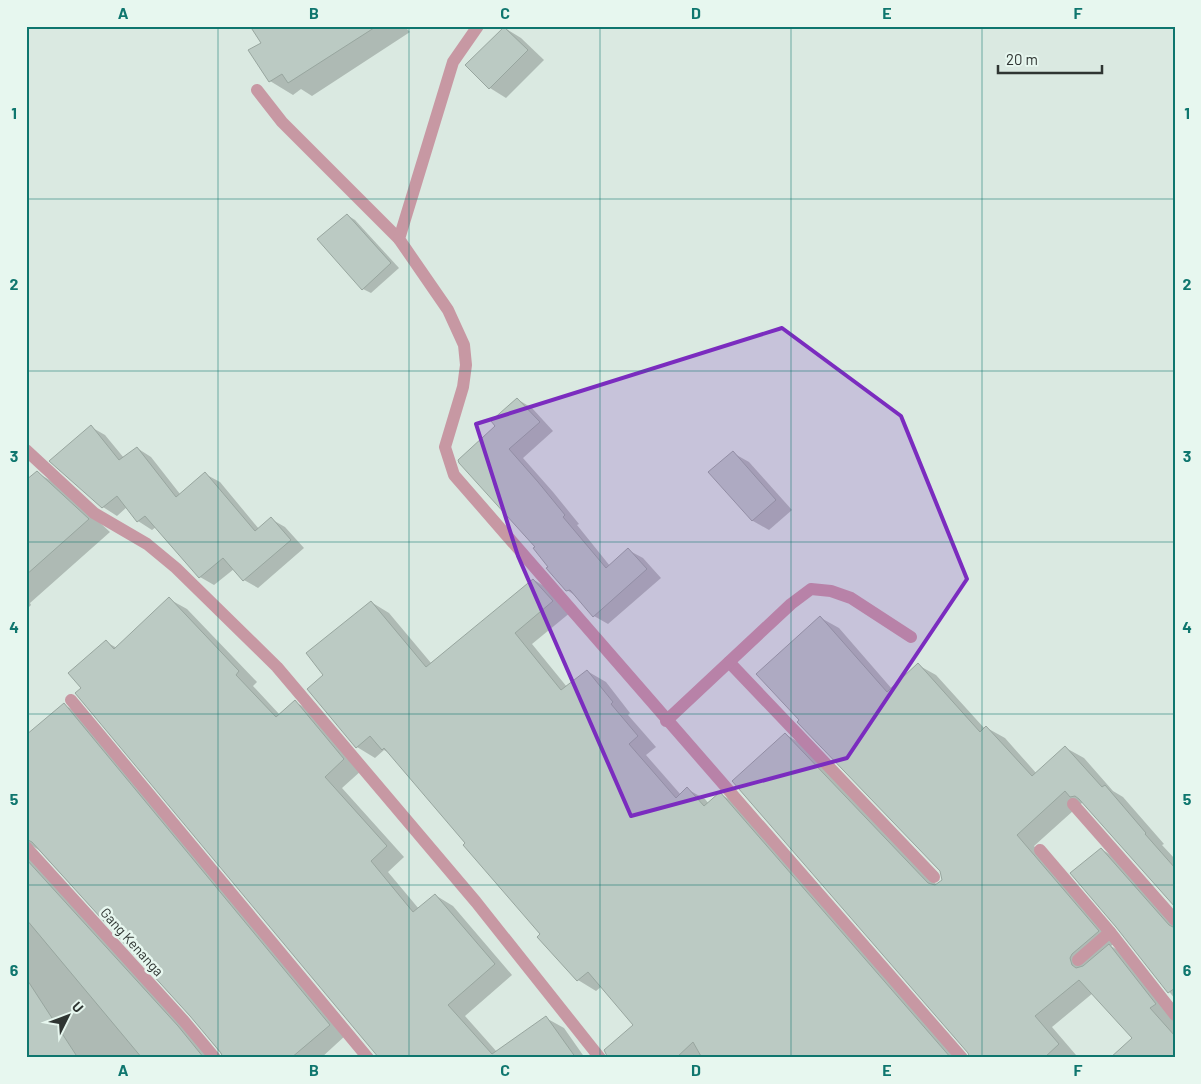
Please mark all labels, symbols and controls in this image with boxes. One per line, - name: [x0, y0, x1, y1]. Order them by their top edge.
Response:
- text: A: [118, 3, 129, 22]
- text: B: [309, 3, 319, 22]
- text: C: [500, 3, 510, 22]
- text: D: [691, 3, 701, 22]
- text: E: [882, 3, 892, 22]
- text: F: [1074, 3, 1083, 22]
- scale bar: [998, 42, 1102, 74]
- text: 20 m: [1006, 50, 1038, 68]
- text: 1: [11, 103, 17, 122]
- text: 1: [1184, 103, 1190, 122]
- text: 2: [10, 274, 19, 293]
- text: 2: [1183, 274, 1192, 293]
- text: 3: [10, 446, 18, 465]
- text: 3: [1183, 446, 1191, 465]
- text: 4: [9, 617, 19, 636]
- text: 4: [1182, 617, 1192, 636]
- text: 5: [10, 789, 19, 808]
- text: 5: [1183, 789, 1192, 808]
- street label: Gang Kenanga: [97, 904, 168, 979]
- text: 6: [10, 960, 19, 979]
- text: 6: [1183, 960, 1192, 979]
- north arrow: [42, 992, 92, 1042]
- text: U: [69, 998, 87, 1016]
- text: A: [118, 1060, 129, 1079]
- text: B: [309, 1060, 319, 1079]
- text: C: [500, 1060, 510, 1079]
- text: D: [691, 1060, 701, 1079]
- text: E: [882, 1060, 892, 1079]
- text: F: [1074, 1060, 1083, 1079]

